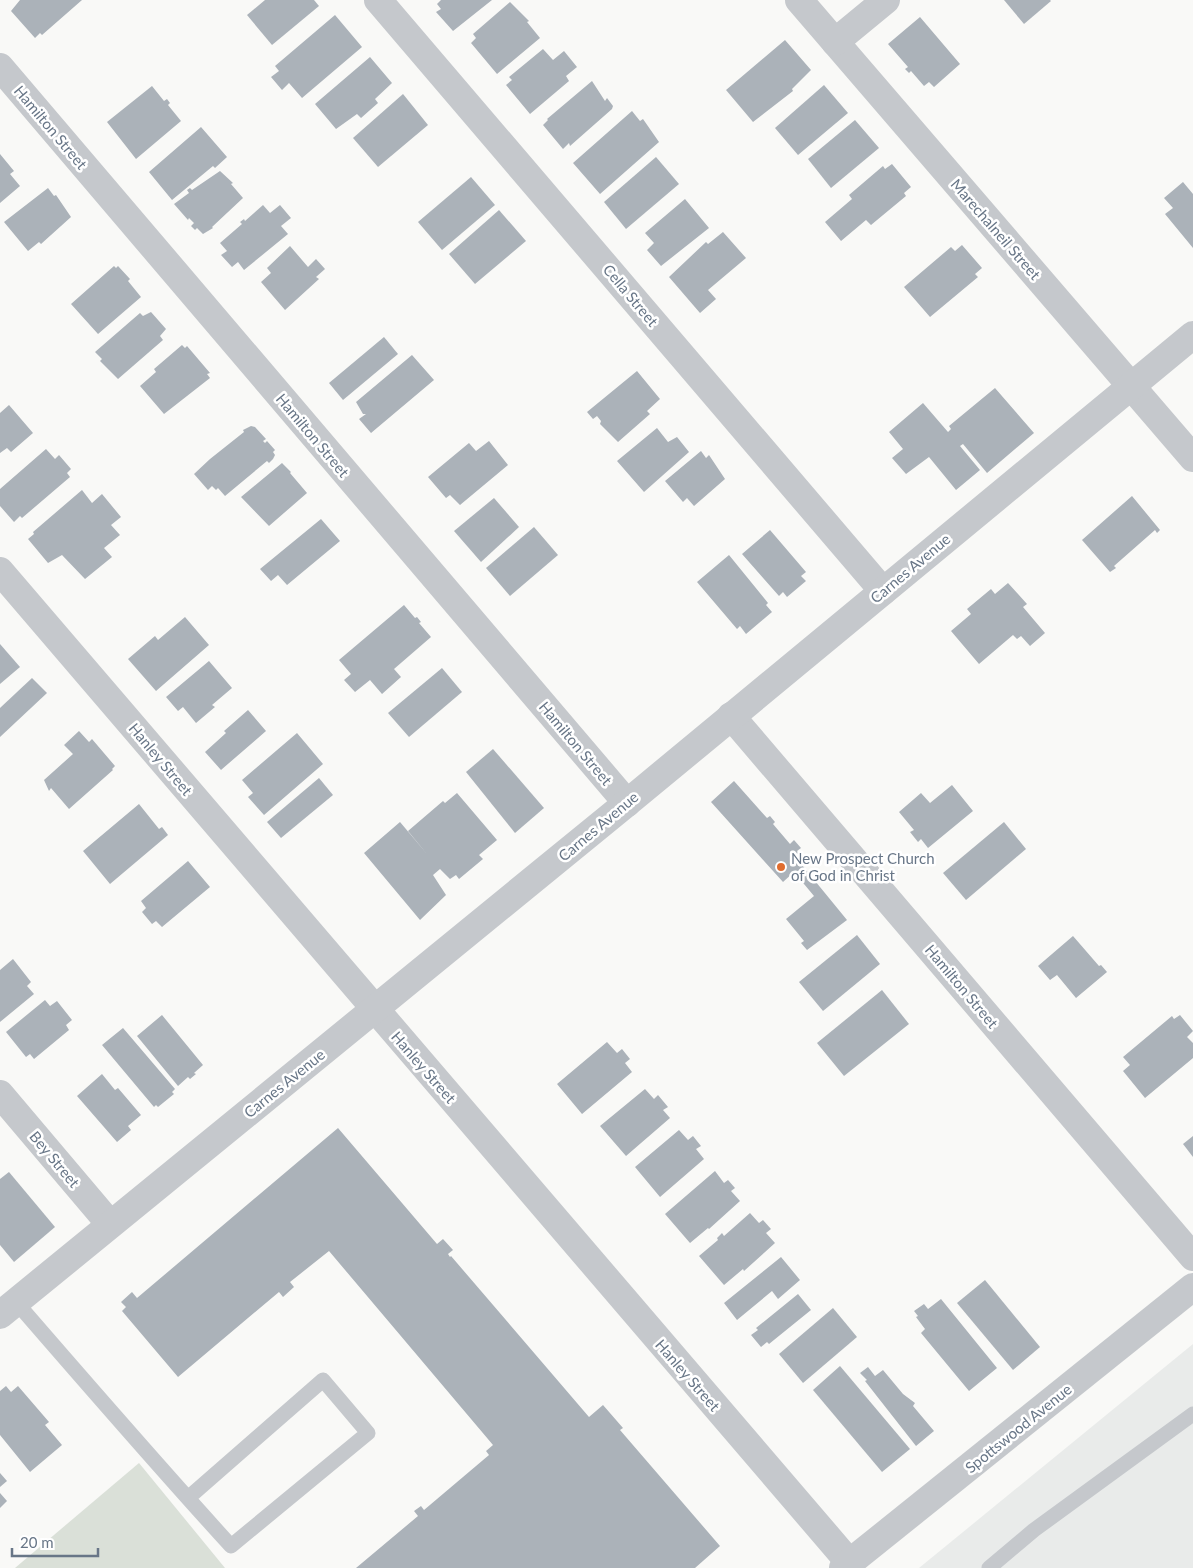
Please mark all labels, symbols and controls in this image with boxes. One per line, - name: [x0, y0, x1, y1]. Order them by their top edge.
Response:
- street label: Hamilton Street: [11, 81, 92, 173]
- street label: Marechalneil Street: [947, 175, 1045, 283]
- street label: Cella Street: [600, 260, 663, 330]
- street label: Hamilton Street: [273, 389, 354, 481]
- street label: Carnes Avenue: [866, 529, 954, 607]
- street label: Hamilton Street: [536, 697, 617, 789]
- street label: Hanley Street: [125, 719, 197, 799]
- street label: Carnes Avenue: [554, 787, 642, 865]
- place label: New Prospect Church of God in Christ: [791, 849, 935, 884]
- marker: New Prospect Church of God in Christ: [775, 861, 787, 873]
- street label: Hamilton Street: [922, 940, 1003, 1032]
- street label: Hanley Street: [388, 1027, 460, 1107]
- street label: Carnes Avenue: [240, 1045, 328, 1121]
- street label: Bey Street: [26, 1127, 84, 1191]
- street label: Hanley Street: [652, 1335, 724, 1415]
- street label: Spottswood Avenue: [961, 1380, 1075, 1476]
- scale bar: [12, 1526, 99, 1558]
- text: 20 m: [20, 1533, 54, 1551]

